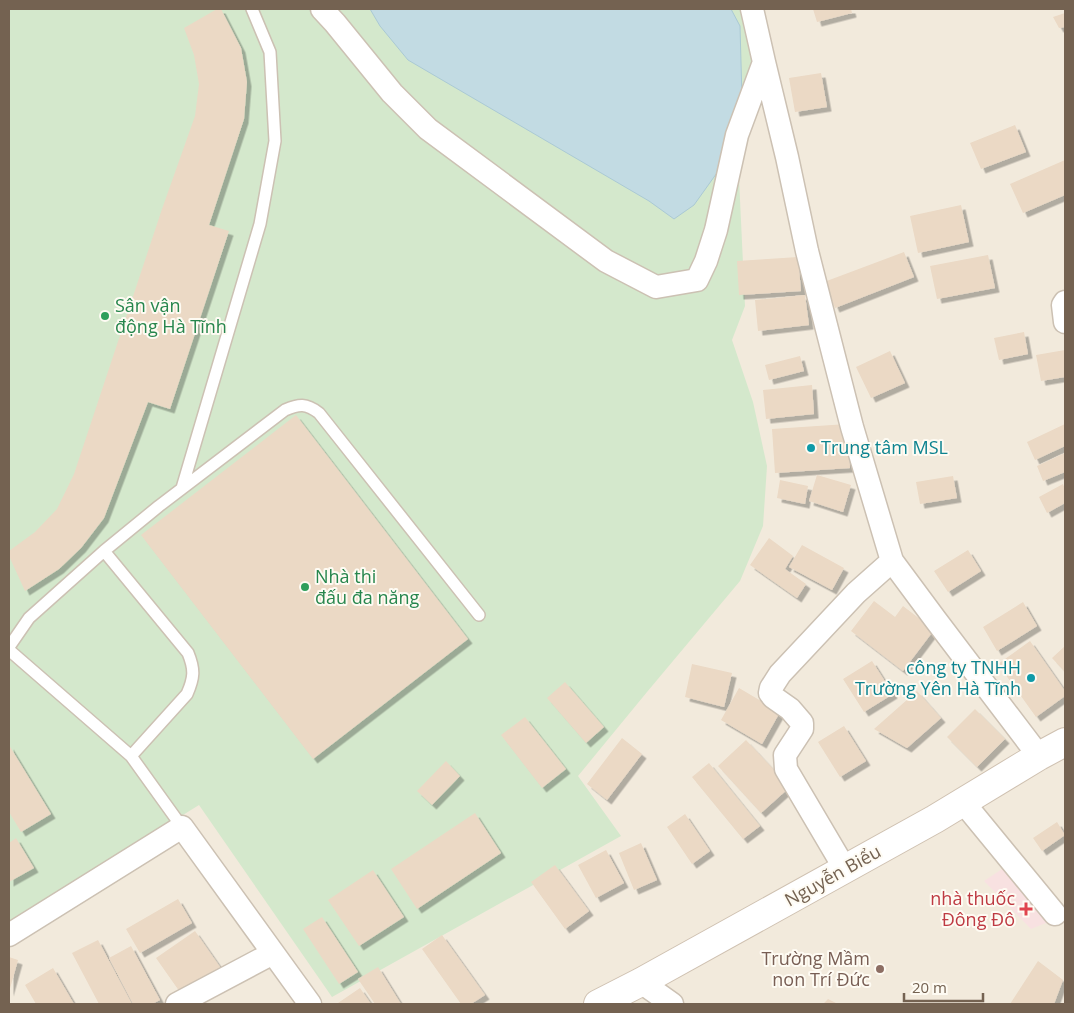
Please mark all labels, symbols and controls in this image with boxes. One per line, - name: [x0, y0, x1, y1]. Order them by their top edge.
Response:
- place label: Sân vận động Hà Tĩnh: [115, 293, 227, 338]
- marker: Sân vận động Hà Tĩnh: [99, 310, 111, 322]
- place label: Trung tâm MSL: [821, 435, 948, 459]
- marker: Trung tâm MSL: [805, 442, 817, 454]
- place label: Nhà thi đấu đa năng: [315, 564, 420, 609]
- marker: Nhà thi đấu đa năng: [299, 581, 311, 593]
- place label: công ty TNHH Trường Yên Hà Tĩnh: [855, 655, 1021, 700]
- marker: công ty TNHH Trường Yên Hà Tĩnh: [1025, 672, 1037, 684]
- street label: Nguyễn Biểu: [780, 839, 885, 911]
- place label: nhà thuốc Đông Đô: [930, 886, 1015, 931]
- marker: nhà thuốc Đông Đô: [1019, 902, 1033, 916]
- place label: Trường Mầm non Trí Đức: [761, 946, 870, 991]
- marker: Trường Mầm non Trí Đức: [874, 963, 886, 975]
- scale bar: [904, 970, 983, 1002]
- text: 20 m: [912, 977, 947, 997]

